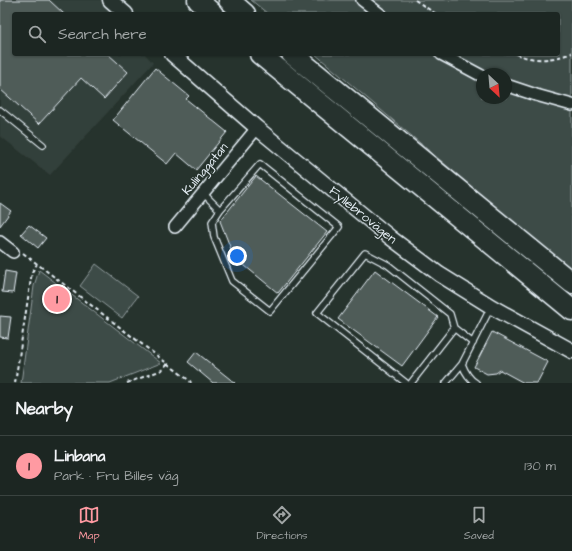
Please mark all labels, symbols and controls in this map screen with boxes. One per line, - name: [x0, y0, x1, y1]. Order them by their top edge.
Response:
- search box: [12, 12, 560, 56]
- icon: search: [26, 23, 48, 45]
- text: Search here: [58, 24, 147, 45]
- north arrow: [476, 68, 512, 104]
- street label: Kulinggatan: [178, 139, 233, 200]
- street label: Fyllebrovägen: [325, 182, 401, 249]
- your location: [227, 246, 247, 266]
- pin: 1: [44, 284, 70, 314]
- text: Nearby: [16, 397, 73, 421]
- text: Linbana: [54, 446, 105, 467]
- text: 1: [28, 457, 30, 475]
- text: 130 m: [524, 457, 556, 475]
- text: Park · Fru Billes väg: [54, 467, 178, 485]
- tab: Map: [78, 504, 100, 543]
- tab: Directions: [256, 504, 308, 543]
- tab: Saved: [464, 504, 494, 543]

